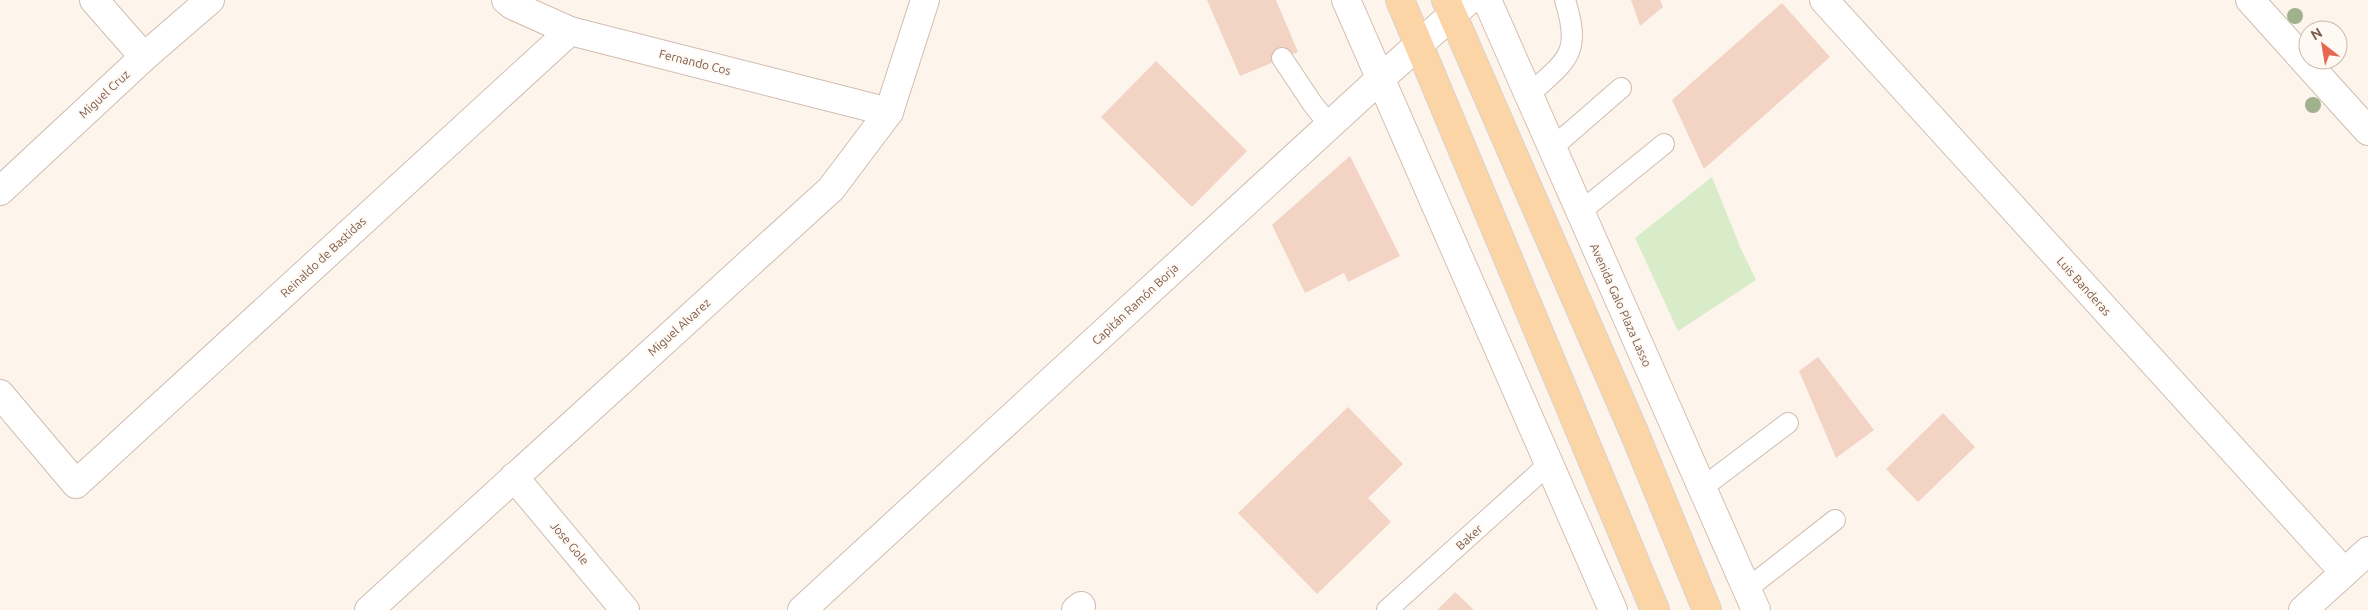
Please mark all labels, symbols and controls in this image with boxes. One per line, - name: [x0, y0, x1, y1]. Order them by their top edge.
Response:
- north arrow: [2298, 20, 2348, 70]
- text: N: [2308, 24, 2325, 43]
- street label: Fernando Cos: [658, 47, 732, 77]
- street label: Miguel Cruz: [76, 67, 132, 121]
- street label: Reinaldo de Bastidas: [278, 214, 368, 300]
- street label: Avenida Galo Plaza Lasso: [1588, 241, 1654, 369]
- street label: Luis Banderas: [2054, 254, 2114, 318]
- street label: Capitán Ramón Borja: [1089, 261, 1181, 347]
- street label: Miguel Alvarez: [645, 295, 713, 358]
- street label: Jose Gole: [548, 519, 592, 567]
- street label: Baker: [1453, 522, 1485, 552]

